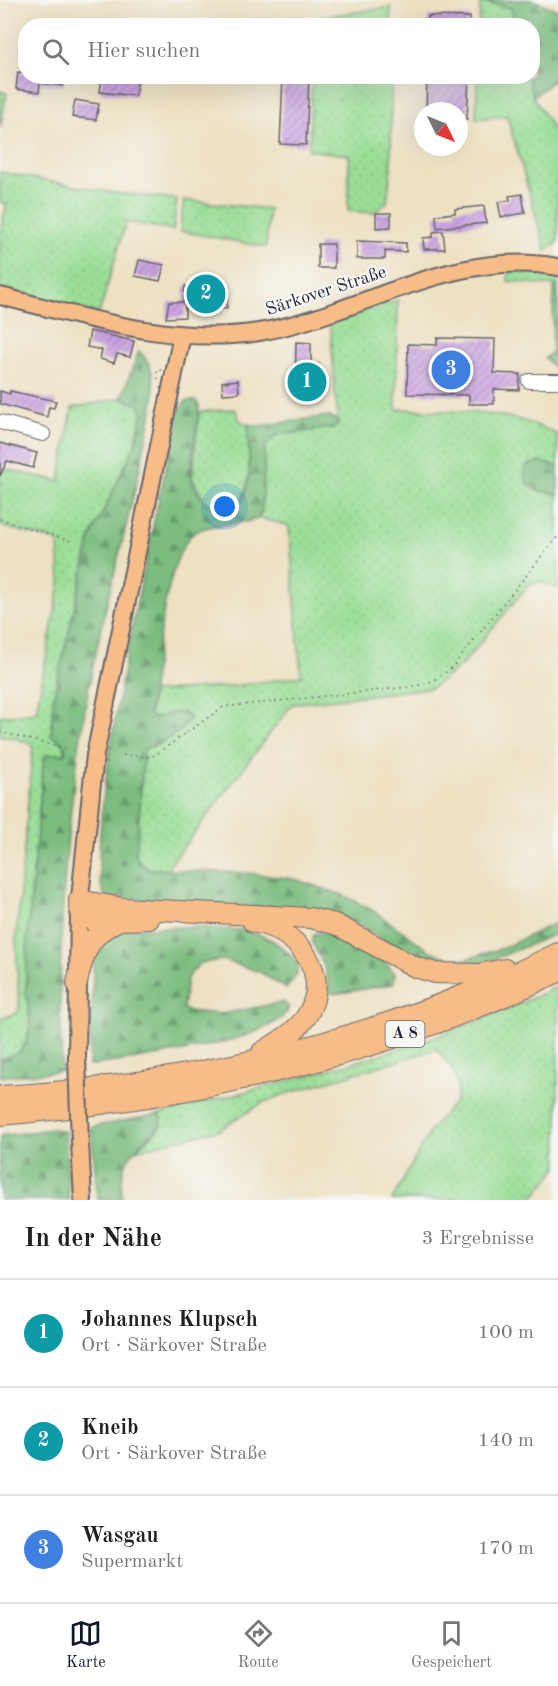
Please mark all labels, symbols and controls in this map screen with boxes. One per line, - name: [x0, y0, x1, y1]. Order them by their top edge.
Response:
- search box: [18, 18, 540, 84]
- icon: search: [39, 35, 72, 68]
- text: Hier suchen: [87, 40, 200, 62]
- north arrow: [414, 102, 468, 156]
- street label: Särkover Straße: [263, 263, 389, 319]
- pin: 2: [186, 272, 226, 316]
- pin: 3: [432, 348, 470, 392]
- pin: 1: [288, 360, 326, 404]
- your location: [210, 492, 239, 521]
- road number: A 8: [386, 1021, 424, 1047]
- text: In der Nähe: [24, 1226, 162, 1252]
- text: 3 Ergebnisse: [422, 1229, 534, 1249]
- text: Johannes Klupsch: [81, 1309, 258, 1331]
- text: 1: [38, 1323, 49, 1343]
- text: 100 m: [478, 1323, 534, 1343]
- text: Ort · Särkover Straße: [81, 1336, 267, 1356]
- text: Kneib: [81, 1417, 139, 1439]
- text: 2: [38, 1431, 49, 1451]
- text: 140 m: [478, 1431, 534, 1451]
- text: Ort · Särkover Straße: [81, 1444, 267, 1464]
- text: Wasgau: [81, 1525, 159, 1547]
- text: 3: [38, 1539, 49, 1559]
- text: 170 m: [478, 1539, 534, 1559]
- text: Supermarkt: [81, 1552, 183, 1572]
- tab: Karte: [66, 1617, 106, 1673]
- tab: Route: [238, 1617, 279, 1673]
- tab: Gespeichert: [411, 1617, 492, 1673]

